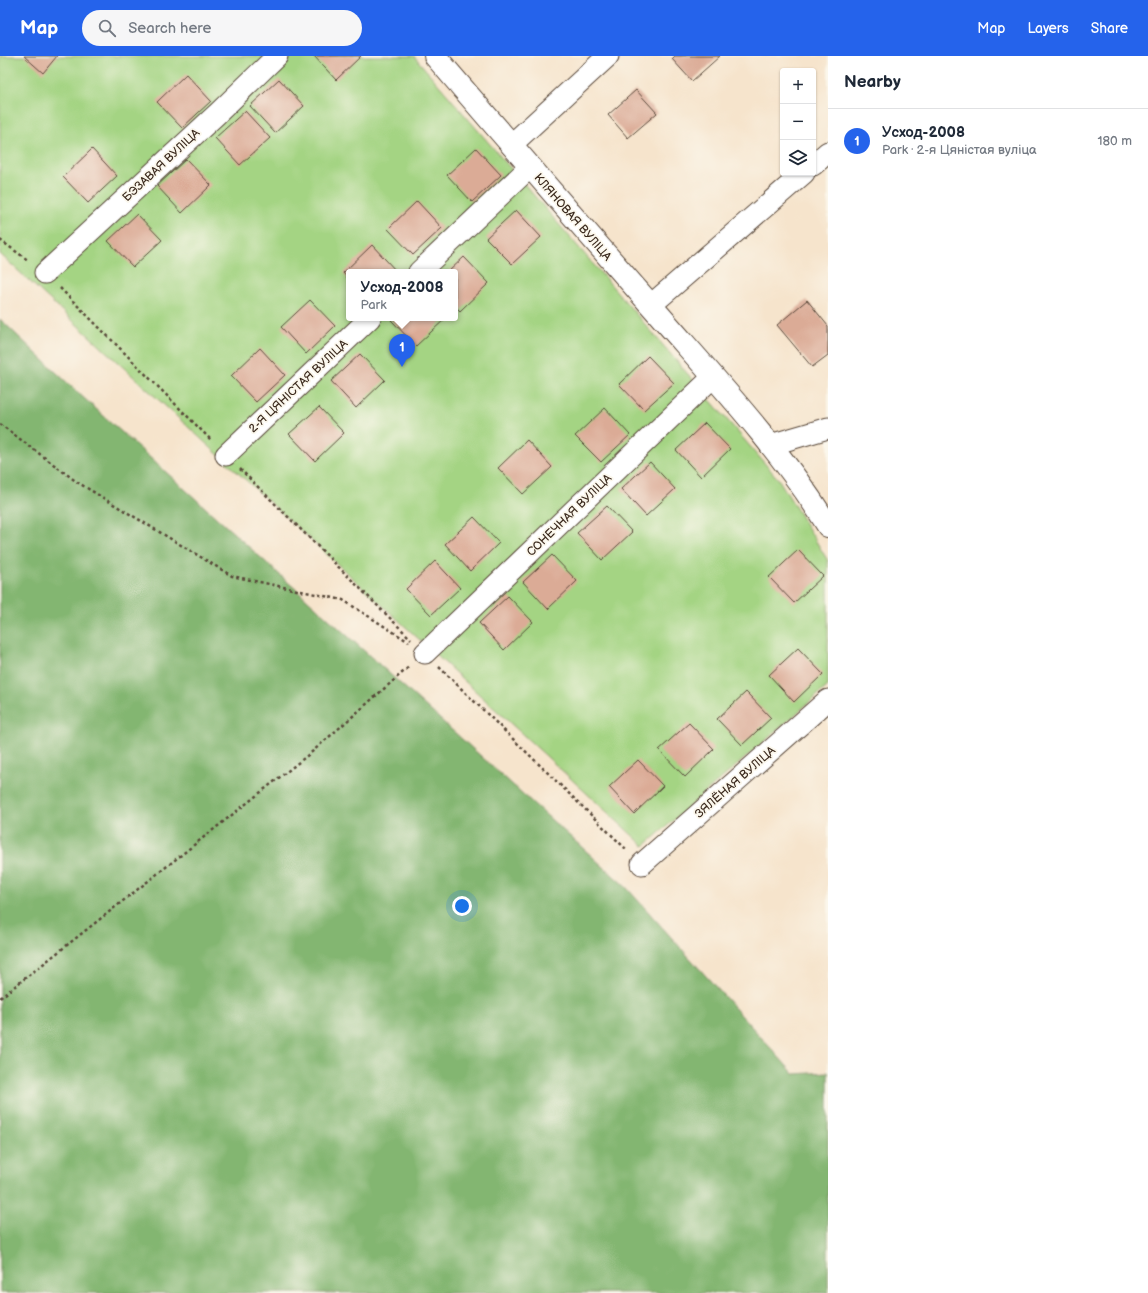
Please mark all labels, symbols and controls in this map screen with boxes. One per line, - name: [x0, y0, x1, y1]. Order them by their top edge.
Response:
- search box: [82, 10, 362, 46]
- text: Map: [20, 17, 58, 40]
- icon: search: [96, 17, 118, 39]
- text: Search here: [128, 19, 211, 38]
- text: Map: [977, 20, 1005, 37]
- text: Layers: [1027, 20, 1069, 37]
- text: Share: [1091, 20, 1128, 37]
- map controls: [780, 68, 816, 176]
- button: +: [780, 68, 816, 104]
- text: Nearby: [844, 72, 901, 92]
- button: −: [780, 104, 816, 140]
- text: Усход-2008: [882, 123, 965, 142]
- street label: БЭЗАВАЯ ВУЛІЦА: [120, 125, 204, 205]
- text: 1: [854, 133, 860, 149]
- text: 180 m: [1097, 133, 1132, 149]
- button: layers: [780, 140, 816, 176]
- text: Park · 2-я Цяністая вуліца: [882, 142, 1037, 158]
- street label: КЛЯНОВАЯ ВУЛІЦА: [531, 171, 615, 265]
- popup: [346, 269, 458, 321]
- text: Усход-2008: [361, 278, 443, 297]
- text: Park: [361, 297, 387, 313]
- pin: 1: [389, 334, 415, 367]
- street label: 2-Я ЦЯНІСТАЯ ВУЛІЦА: [246, 336, 352, 436]
- street label: СОНЕЧНАЯ ВУЛІЦА: [524, 470, 615, 560]
- street label: ЗЯЛЁНАЯ ВУЛІЦА: [691, 742, 779, 821]
- your location: [452, 896, 472, 916]

